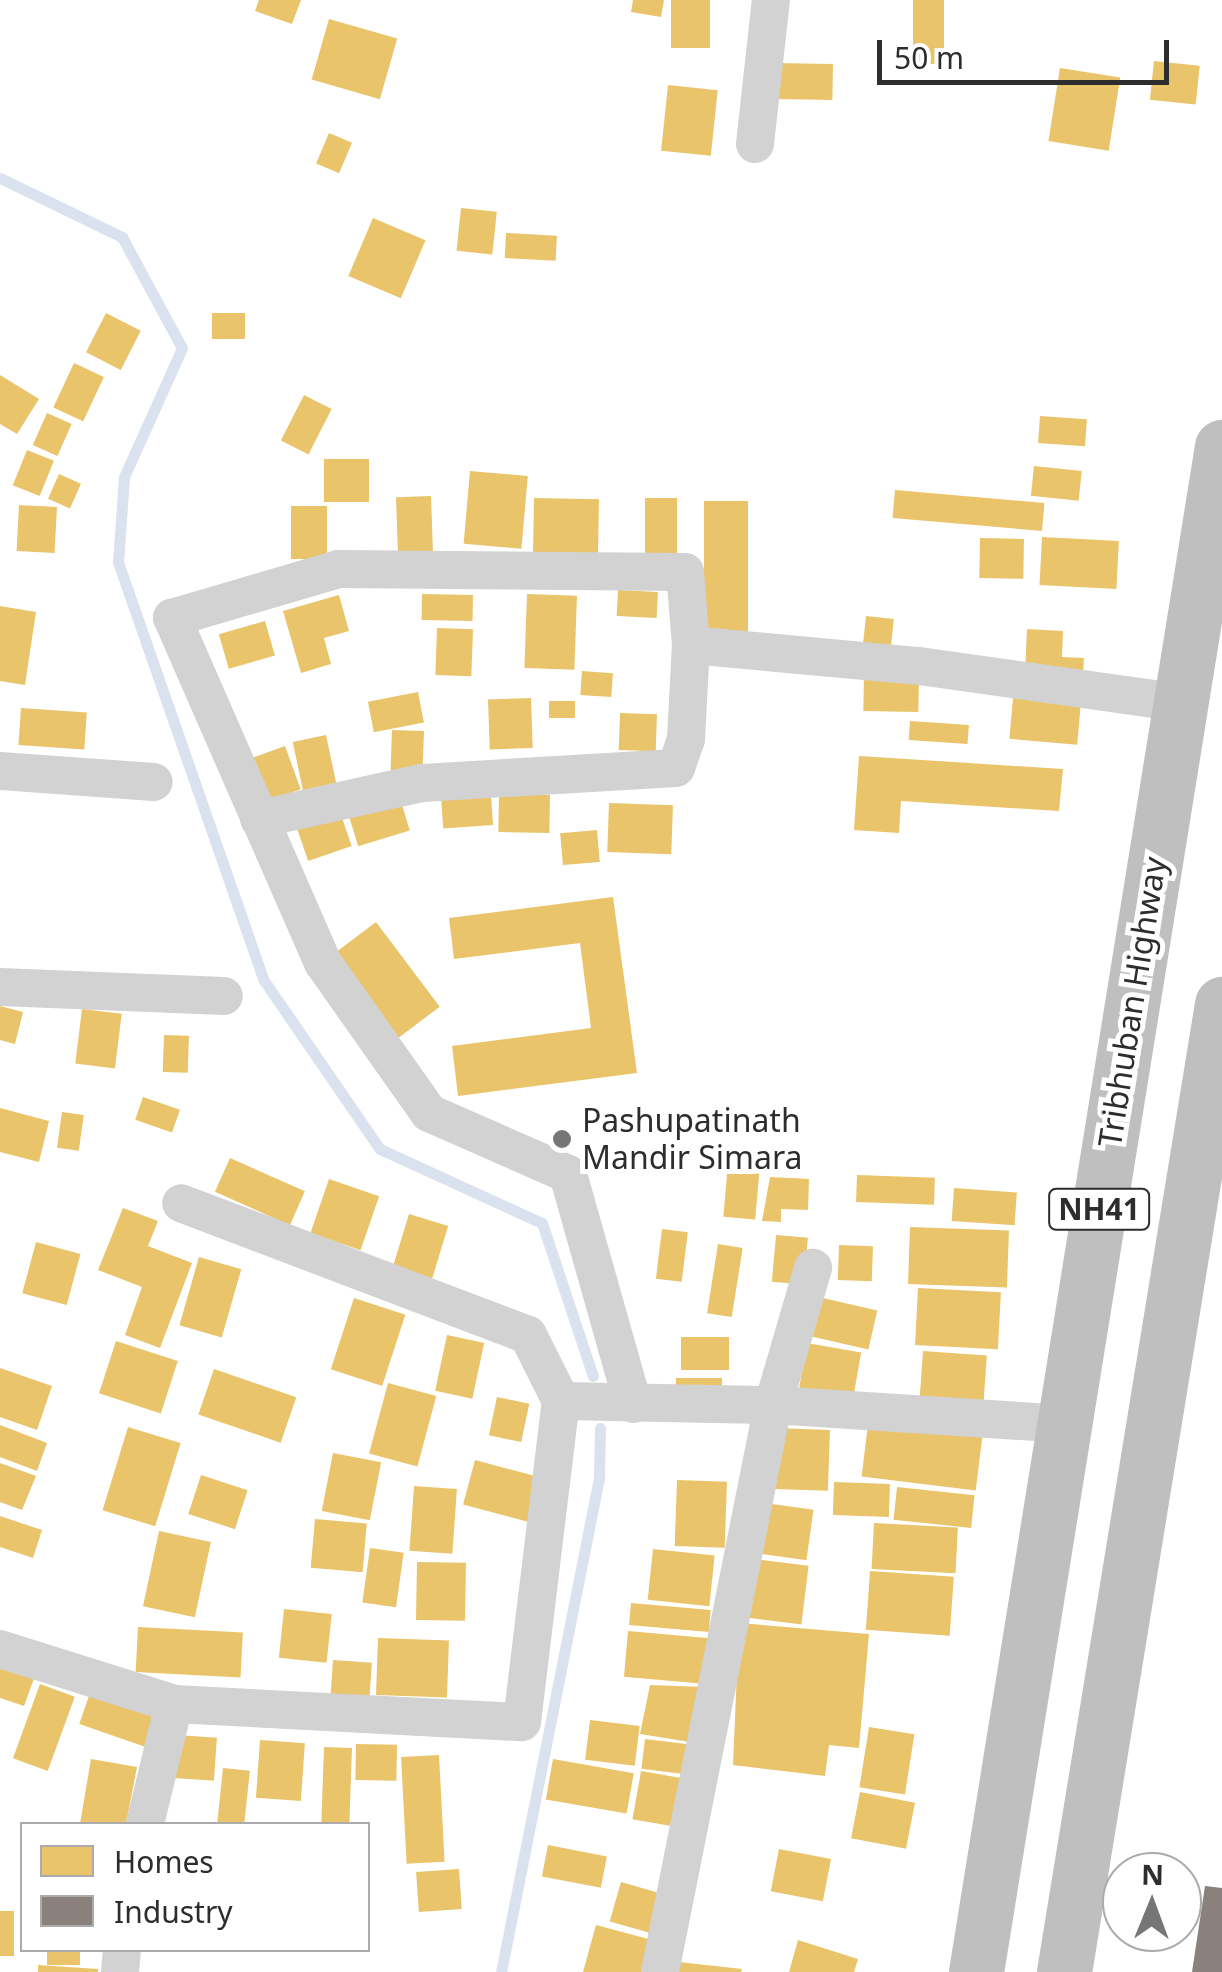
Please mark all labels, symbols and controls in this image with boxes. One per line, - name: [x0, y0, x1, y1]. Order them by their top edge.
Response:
- scale bar: [882, 20, 1174, 82]
- text: 50 m: [894, 37, 964, 78]
- street label: Tribhuban Highway: [1090, 854, 1174, 1150]
- place label: Pashupatinath Mandir Simara: [582, 1102, 802, 1177]
- marker: Pashupatinath Mandir Simara: [551, 1128, 573, 1150]
- road number: NH41: [1046, 1184, 1152, 1234]
- legend: [20, 1822, 370, 1952]
- text: Homes: [114, 1841, 214, 1882]
- north arrow: [1102, 1852, 1202, 1952]
- text: N: [1141, 1855, 1164, 1893]
- text: Industry: [114, 1891, 233, 1932]

